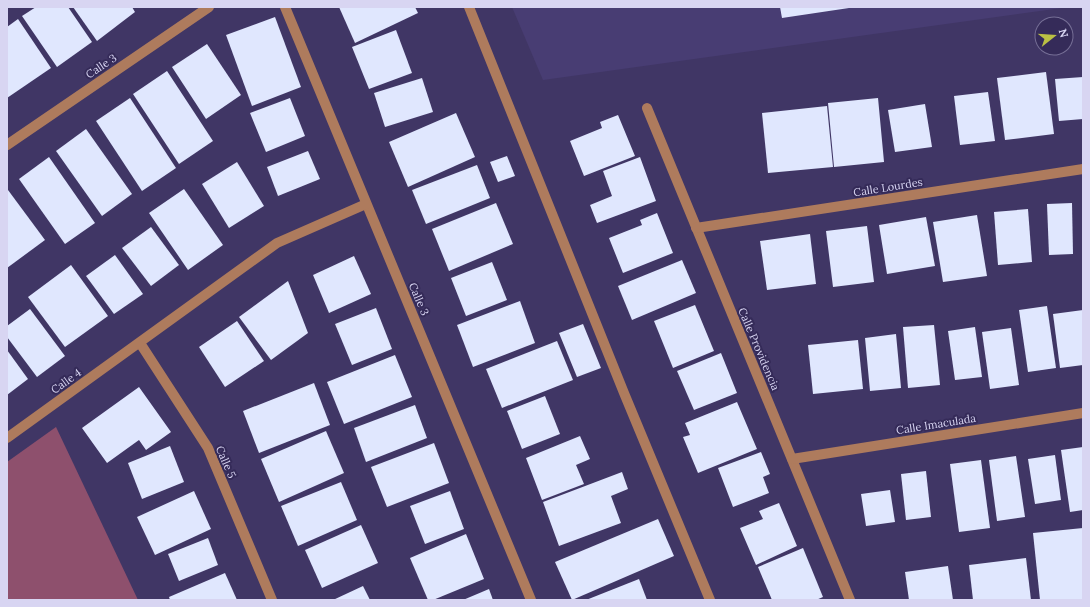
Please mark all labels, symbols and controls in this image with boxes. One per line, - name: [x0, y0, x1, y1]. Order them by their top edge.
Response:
- north arrow: [1034, 16, 1074, 56]
- text: N: [1056, 27, 1072, 40]
- street label: Calle 3: [83, 51, 119, 81]
- street label: Calle Lourdes: [852, 175, 924, 199]
- street label: Calle 3: [406, 280, 432, 318]
- street label: Calle Providencia: [735, 306, 783, 393]
- street label: Calle 4: [48, 365, 84, 397]
- street label: Calle Imaculada: [895, 411, 977, 437]
- street label: Calle 5: [213, 444, 239, 480]

